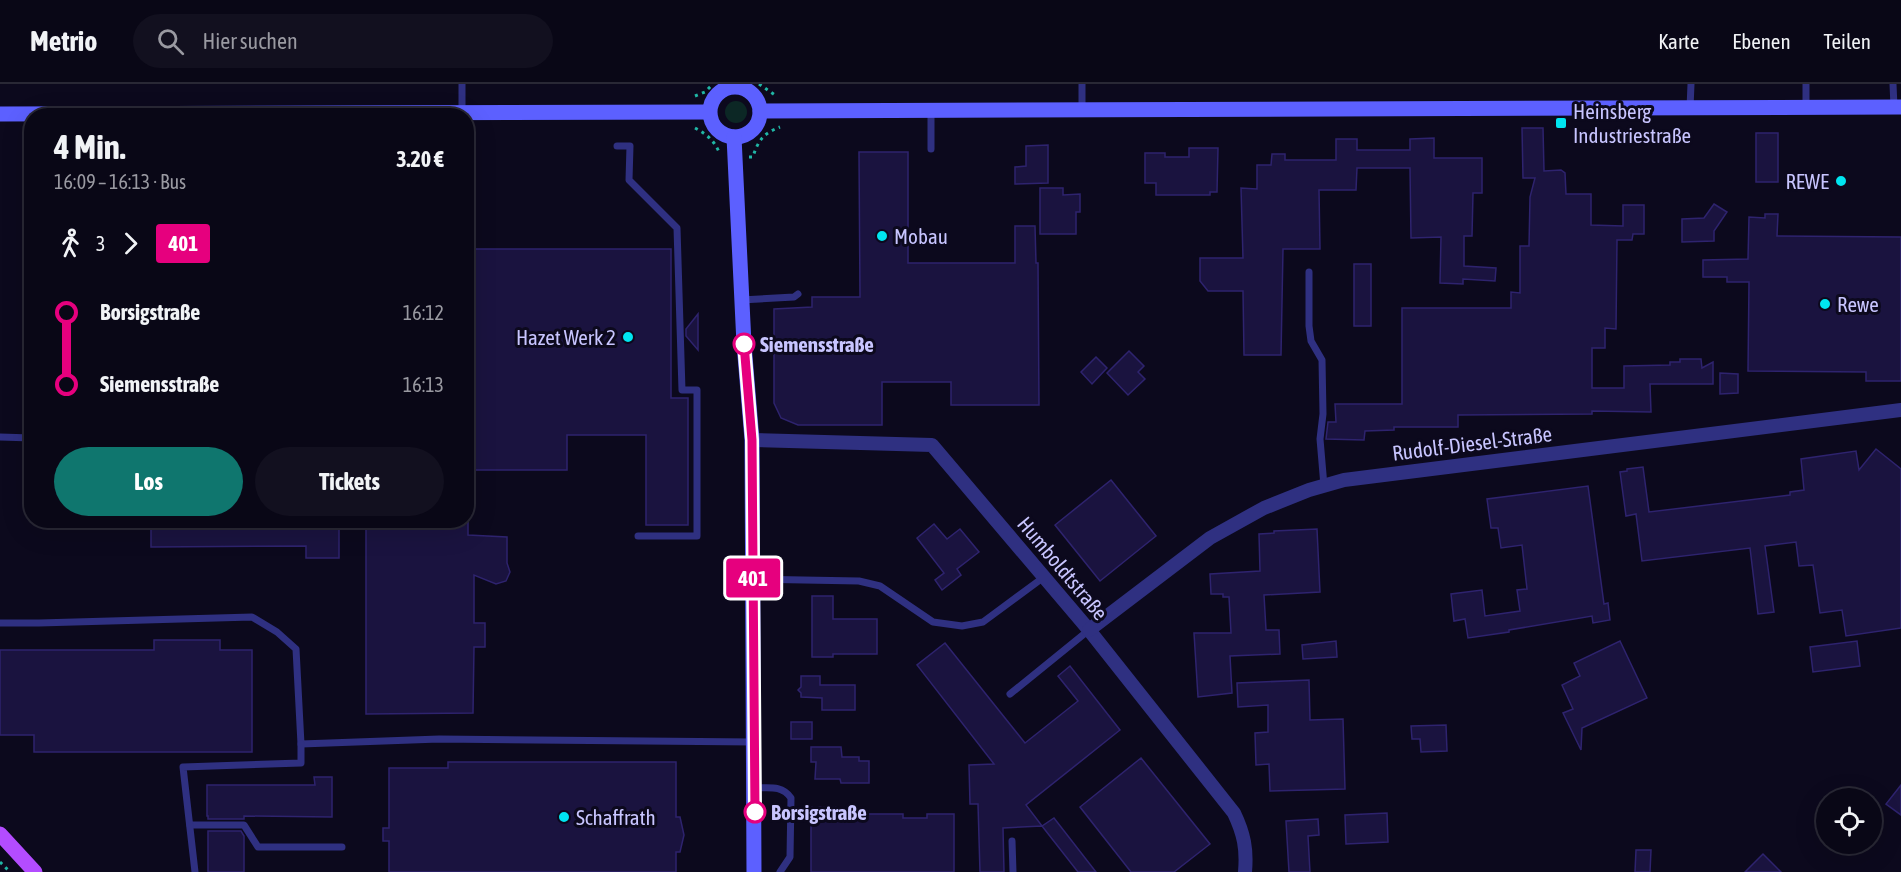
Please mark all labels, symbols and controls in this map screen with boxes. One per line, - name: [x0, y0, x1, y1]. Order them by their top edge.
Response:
- search box: [133, 14, 553, 68]
- text: Metrio: [30, 25, 97, 57]
- icon: search: [154, 25, 187, 58]
- text: Hier suchen: [202, 28, 298, 54]
- text: Karte: [1658, 29, 1699, 53]
- text: Ebenen: [1732, 29, 1791, 53]
- text: Teilen: [1824, 29, 1871, 53]
- place label: Heinsberg Industriestraße: [1573, 99, 1691, 147]
- marker: Heinsberg Industriestraße: [1554, 116, 1568, 130]
- text: 4 Min.: [54, 128, 126, 166]
- text: 3.20 €: [396, 146, 444, 172]
- place label: REWE: [1785, 169, 1829, 193]
- text: 16:09 – 16:13 · Bus: [54, 170, 186, 193]
- marker: REWE: [1834, 174, 1848, 188]
- place label: Mobau: [894, 224, 948, 248]
- icon: walk: [54, 227, 87, 260]
- icon: forward: [114, 227, 147, 260]
- marker: Mobau: [875, 229, 889, 243]
- text: 401: [168, 231, 198, 255]
- text: 3: [96, 232, 105, 255]
- place label: Rewe: [1837, 292, 1879, 316]
- marker: Rewe: [1818, 297, 1832, 311]
- text: Borsigstraße: [100, 299, 200, 325]
- text: 16:12: [403, 301, 444, 324]
- place label: Hazet Werk 2: [516, 325, 616, 349]
- marker: Hazet Werk 2: [621, 330, 635, 344]
- place label: Siemensstraße: [760, 332, 874, 356]
- marker: Siemensstraße: [733, 333, 755, 355]
- text: Siemensstraße: [100, 371, 219, 397]
- text: 16:13: [403, 373, 444, 396]
- street label: Rudolf-Diesel-Straße: [1391, 421, 1553, 465]
- button: Los: [54, 447, 243, 516]
- button: Tickets: [255, 447, 444, 516]
- street label: Humboldtstraße: [1013, 512, 1113, 624]
- line badge: 401: [718, 558, 788, 598]
- text: 401: [738, 566, 768, 590]
- map controls: [1816, 788, 1882, 854]
- button: locate: [1816, 788, 1882, 854]
- place label: Borsigstraße: [771, 800, 867, 824]
- marker: Borsigstraße: [744, 801, 766, 823]
- place label: Schaffrath: [576, 805, 656, 829]
- marker: Schaffrath: [557, 810, 571, 824]

